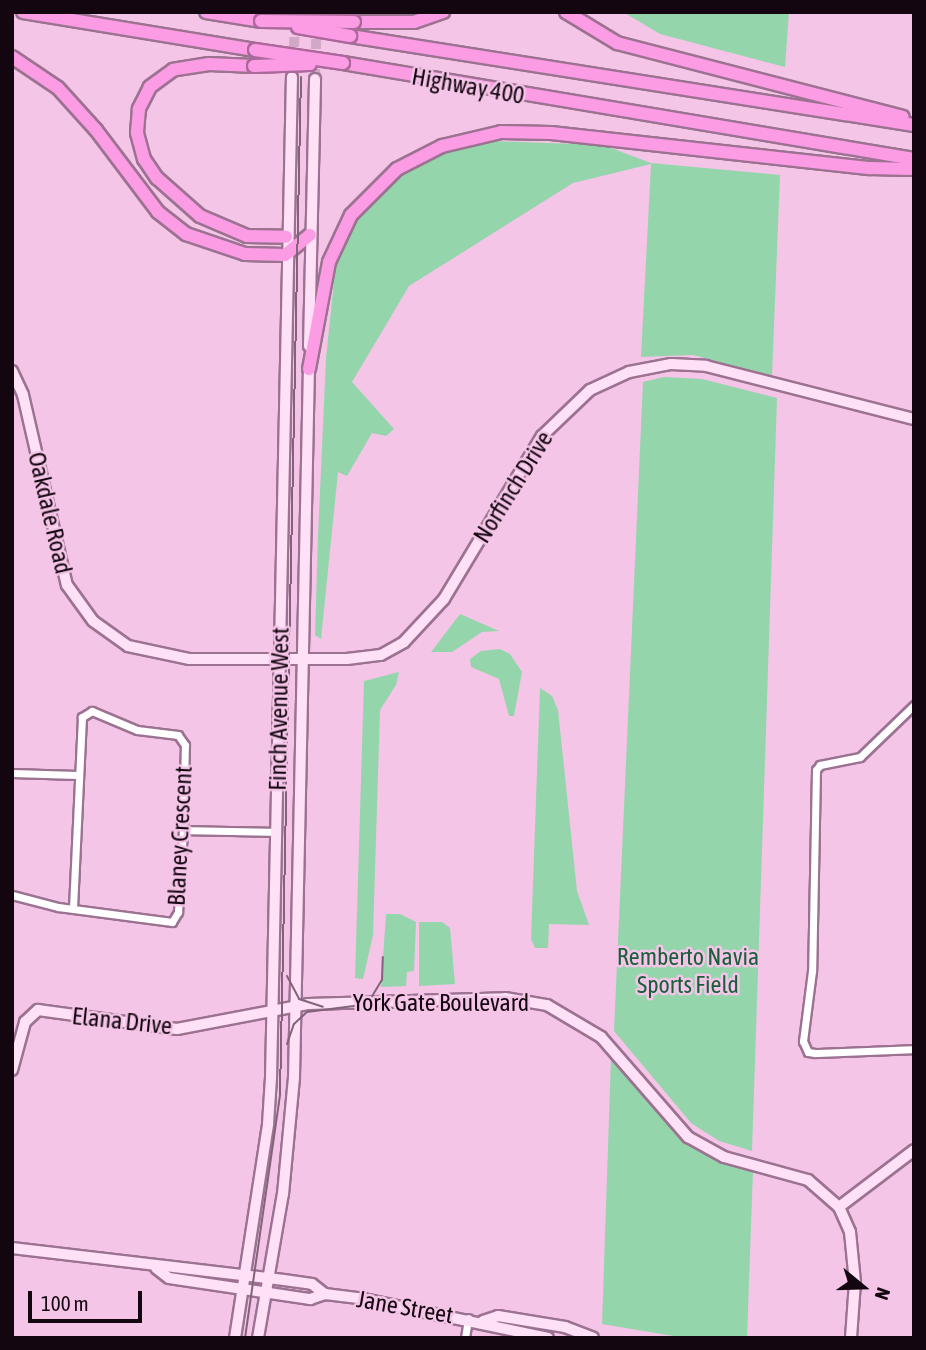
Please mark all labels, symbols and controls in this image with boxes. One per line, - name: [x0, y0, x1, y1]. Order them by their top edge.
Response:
- street label: Highway 400: [410, 62, 526, 110]
- street label: Norfinch Drive: [467, 426, 559, 548]
- street label: Oakdale Road: [22, 449, 78, 577]
- street label: Finch Avenue West: [263, 627, 295, 791]
- street label: Blaney Crescent: [162, 765, 198, 907]
- park label: Remberto Navia Sports Field: [617, 943, 759, 999]
- street label: York Gate Boulevard: [353, 989, 529, 1017]
- street label: Elana Drive: [71, 1001, 173, 1041]
- north arrow: [828, 1252, 898, 1322]
- scale bar: [32, 1276, 145, 1320]
- street label: Jane Street: [355, 1284, 455, 1330]
- text: N: [871, 1285, 895, 1303]
- text: 100 m: [41, 1291, 89, 1315]

